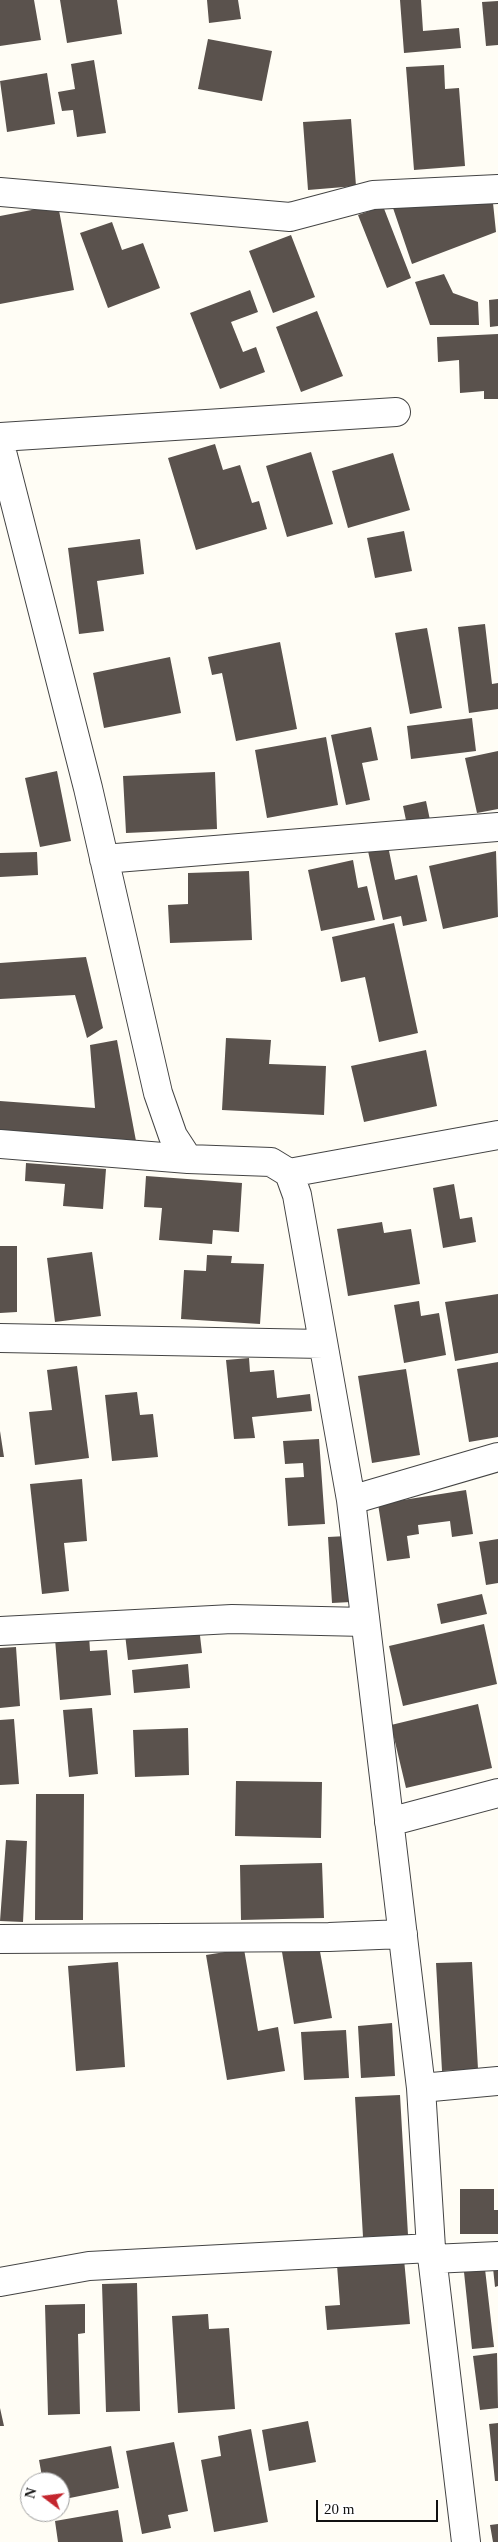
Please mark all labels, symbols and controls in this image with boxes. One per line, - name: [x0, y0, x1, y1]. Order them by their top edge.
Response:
- north arrow: [20, 2472, 70, 2522]
- text: N: [22, 2486, 40, 2500]
- scale bar: [318, 2490, 440, 2522]
- text: 20 m: [324, 2501, 354, 2517]

